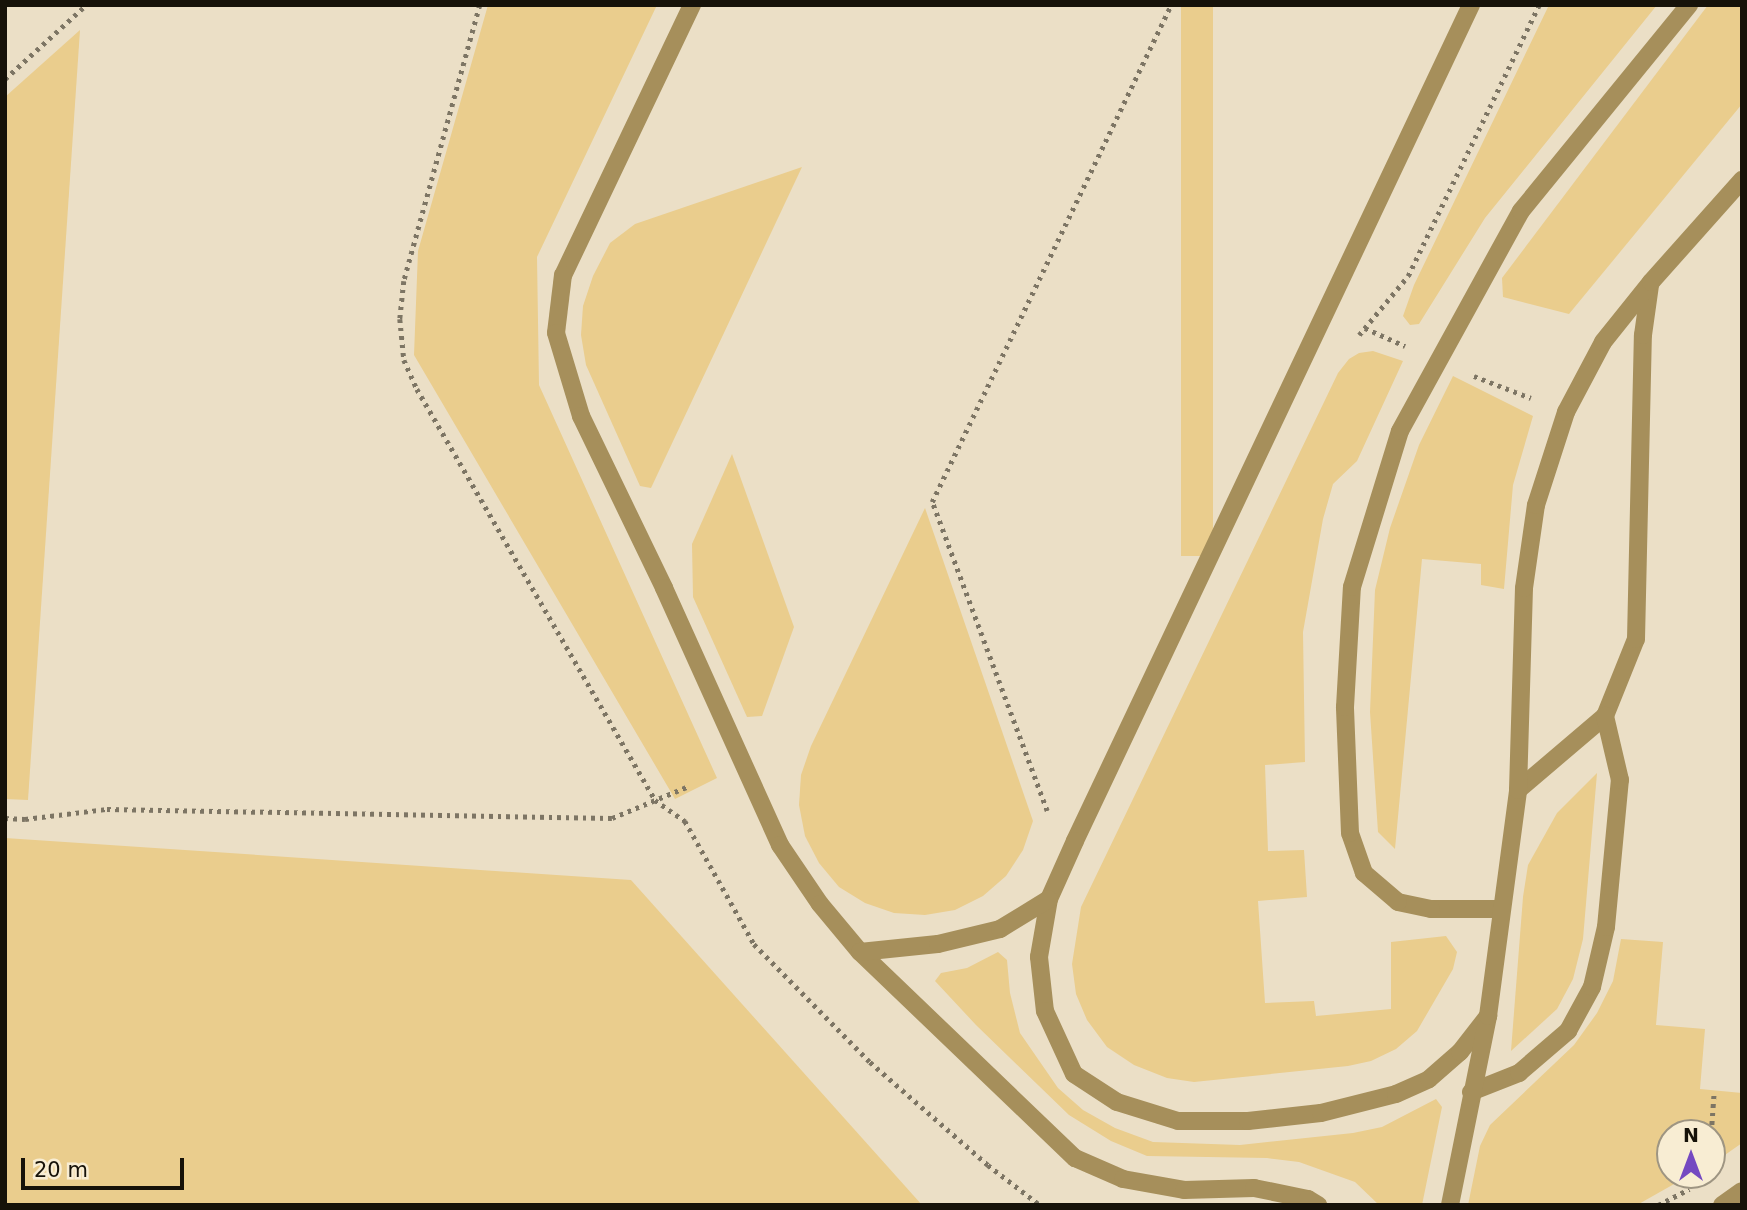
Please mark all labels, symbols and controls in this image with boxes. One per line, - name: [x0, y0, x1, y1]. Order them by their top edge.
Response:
- north arrow: [1656, 1119, 1726, 1189]
- text: N: [1683, 1124, 1699, 1146]
- scale bar: [24, 1144, 187, 1188]
- text: 20 m: [34, 1158, 88, 1182]

